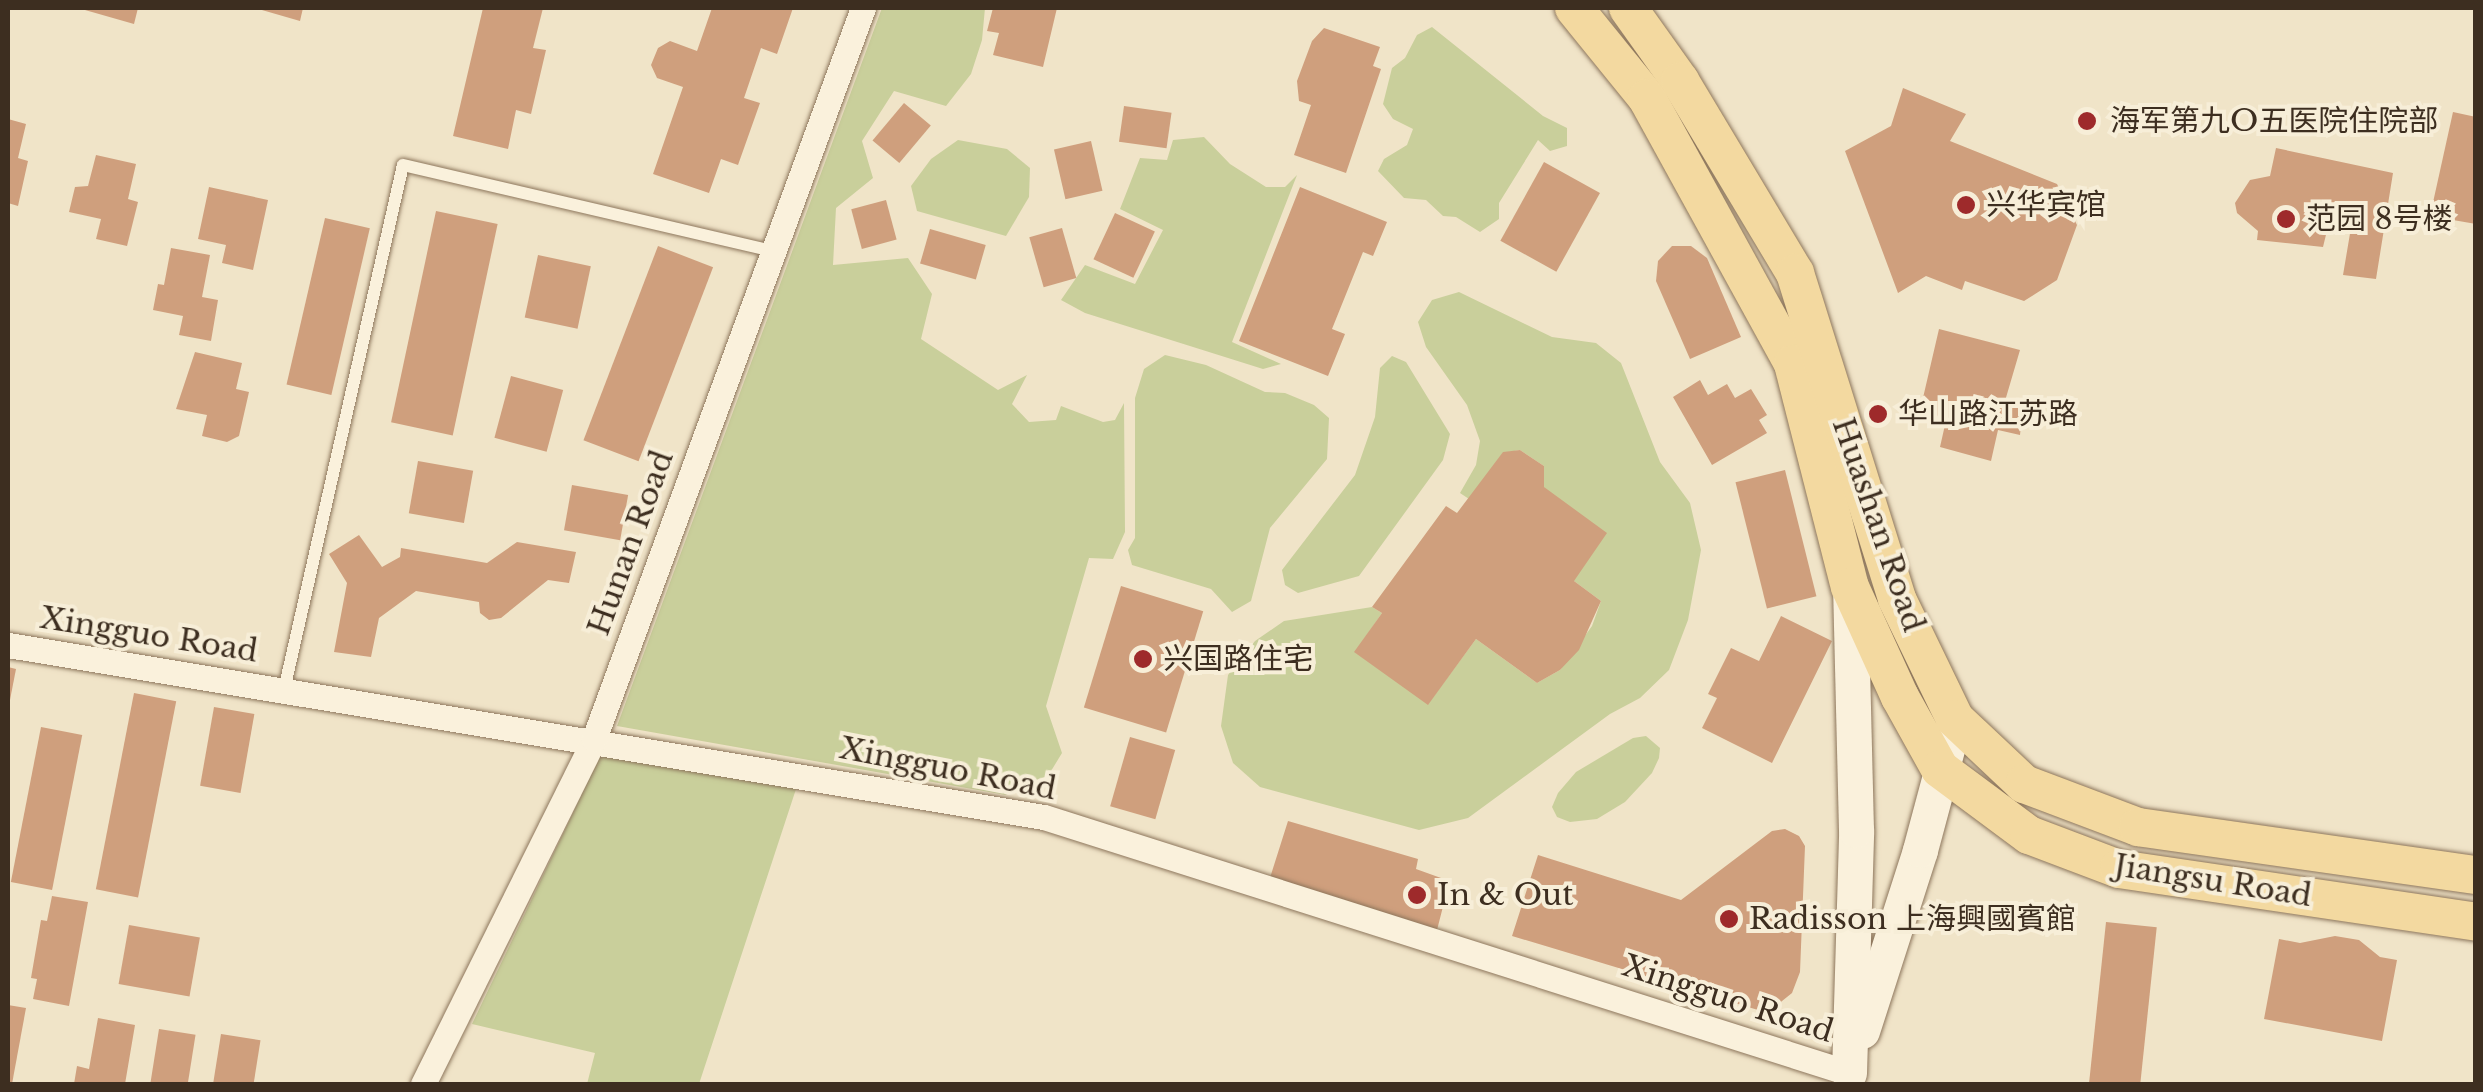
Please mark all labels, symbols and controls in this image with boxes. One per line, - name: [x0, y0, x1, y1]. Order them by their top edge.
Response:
- place label: 海军第九O五医院住院部: [2110, 103, 2438, 139]
- marker: 海军第九O五医院住院部: [2074, 108, 2100, 134]
- place label: 兴华宾馆: [1986, 187, 2106, 223]
- marker: 兴华宾馆: [1955, 194, 1977, 216]
- place label: 范园 8号楼: [2306, 201, 2453, 237]
- marker: 范园 8号楼: [2275, 208, 2297, 230]
- place label: 华山路江苏路: [1898, 396, 2078, 432]
- marker: 华山路江苏路: [1867, 403, 1889, 425]
- street label: Huashan Road: [1825, 413, 1931, 637]
- street label: Hunan Road: [581, 446, 681, 640]
- street label: Xingguo Road: [38, 600, 260, 670]
- place label: 兴国路住宅: [1163, 641, 1313, 677]
- marker: 兴国路住宅: [1132, 648, 1154, 670]
- street label: Xingguo Road: [837, 730, 1059, 808]
- street label: Jiangsu Road: [2112, 848, 2314, 914]
- place label: In & Out: [1437, 877, 1573, 913]
- marker: In & Out: [1406, 884, 1428, 906]
- place label: Radisson 上海興國賓館: [1749, 901, 2076, 937]
- marker: Radisson 上海興國賓館: [1718, 908, 1740, 930]
- street label: Xingguo Road: [1618, 948, 1838, 1050]

